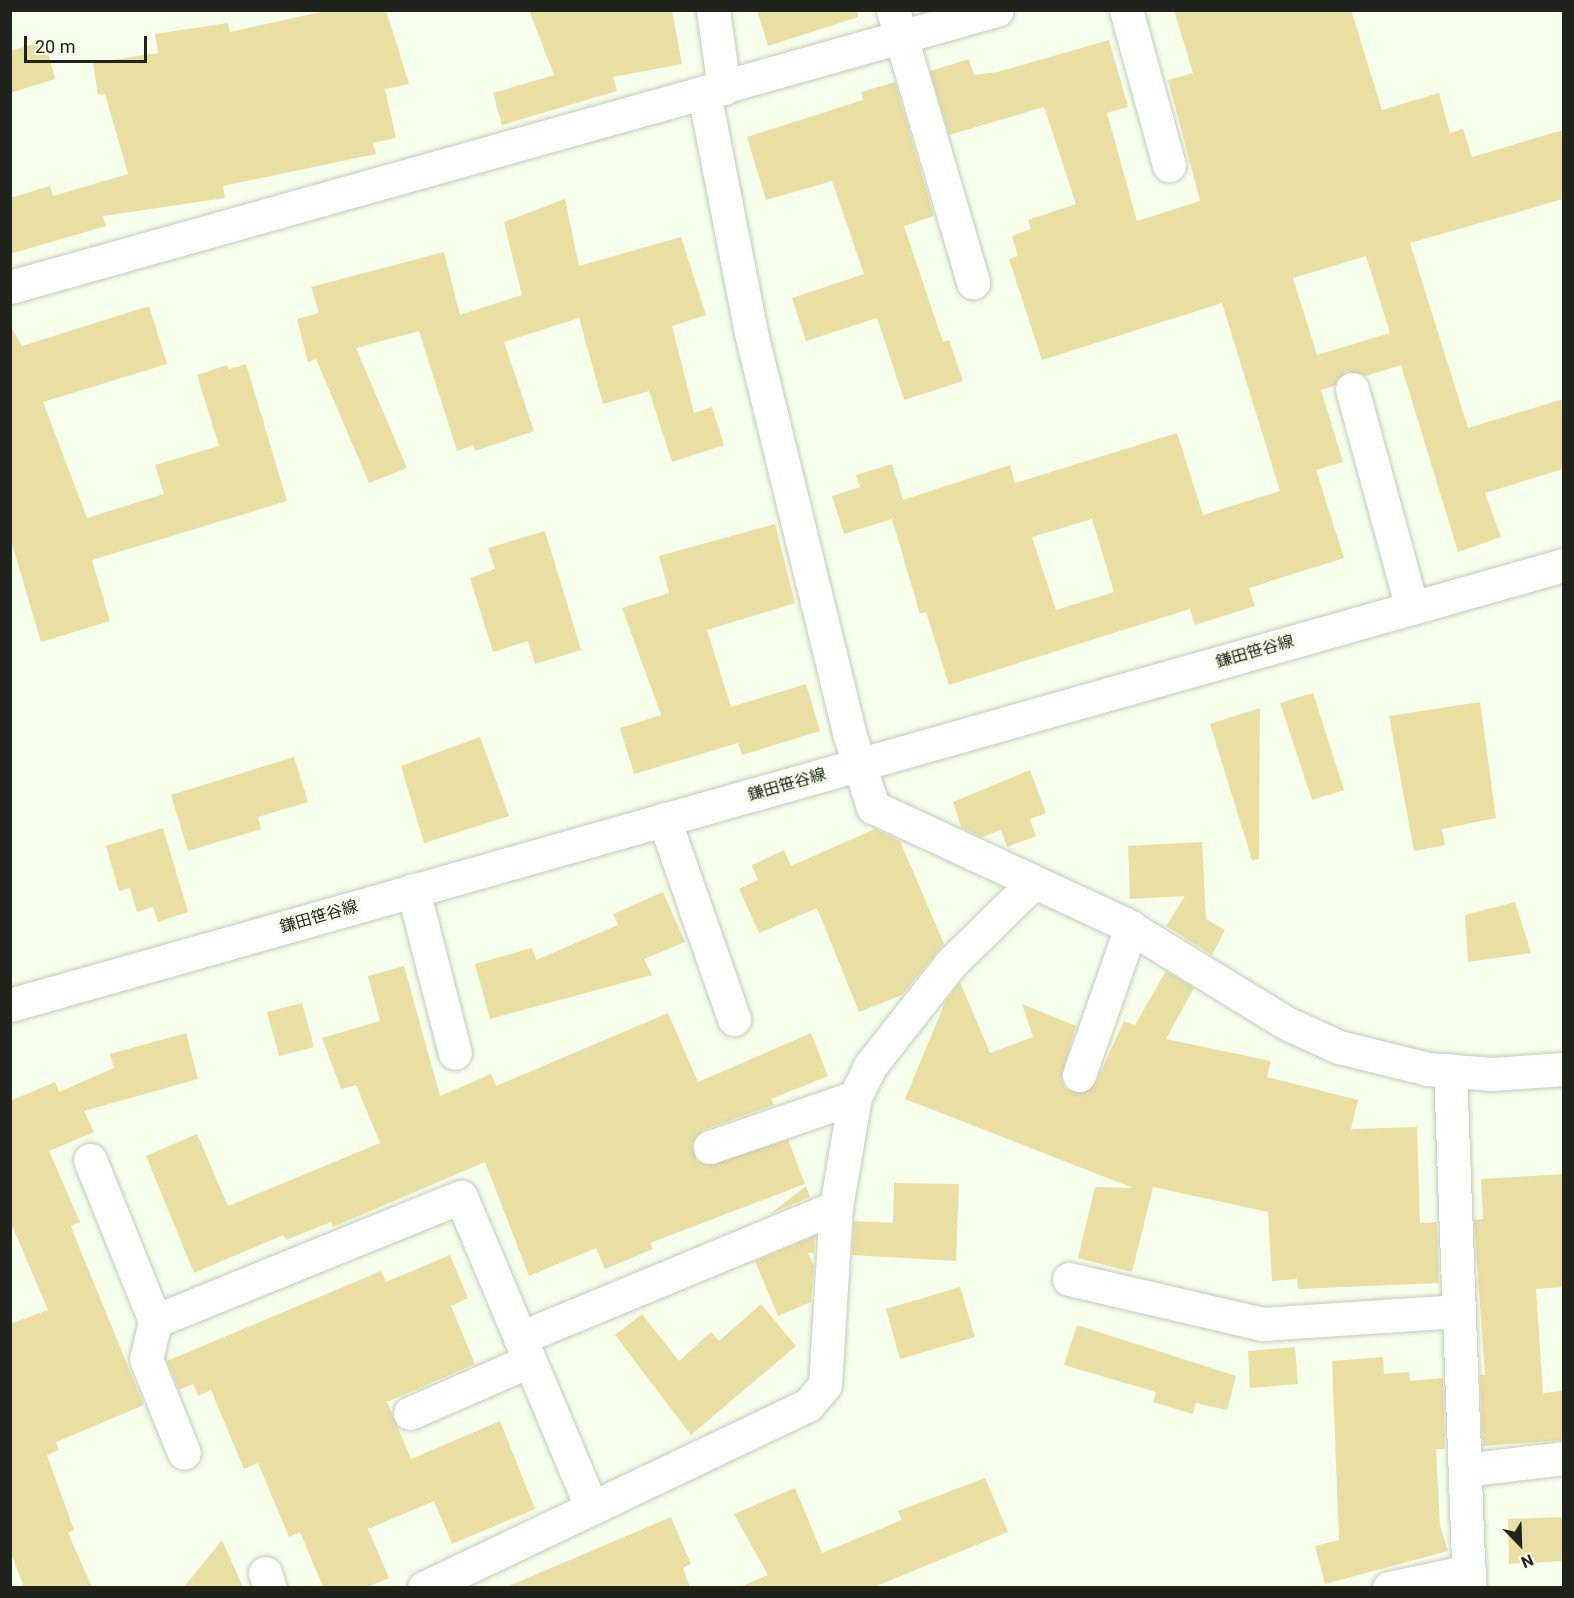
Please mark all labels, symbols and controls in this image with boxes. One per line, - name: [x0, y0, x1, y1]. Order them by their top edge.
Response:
- scale bar: [27, 24, 150, 62]
- text: 20 m: [35, 36, 75, 57]
- street label: 鎌田笹谷線: [1214, 632, 1296, 672]
- street label: 鎌田笹谷線: [746, 765, 828, 805]
- street label: 鎌田笹谷線: [278, 897, 360, 937]
- north arrow: [1490, 1514, 1550, 1574]
- text: N: [1518, 1550, 1536, 1572]

